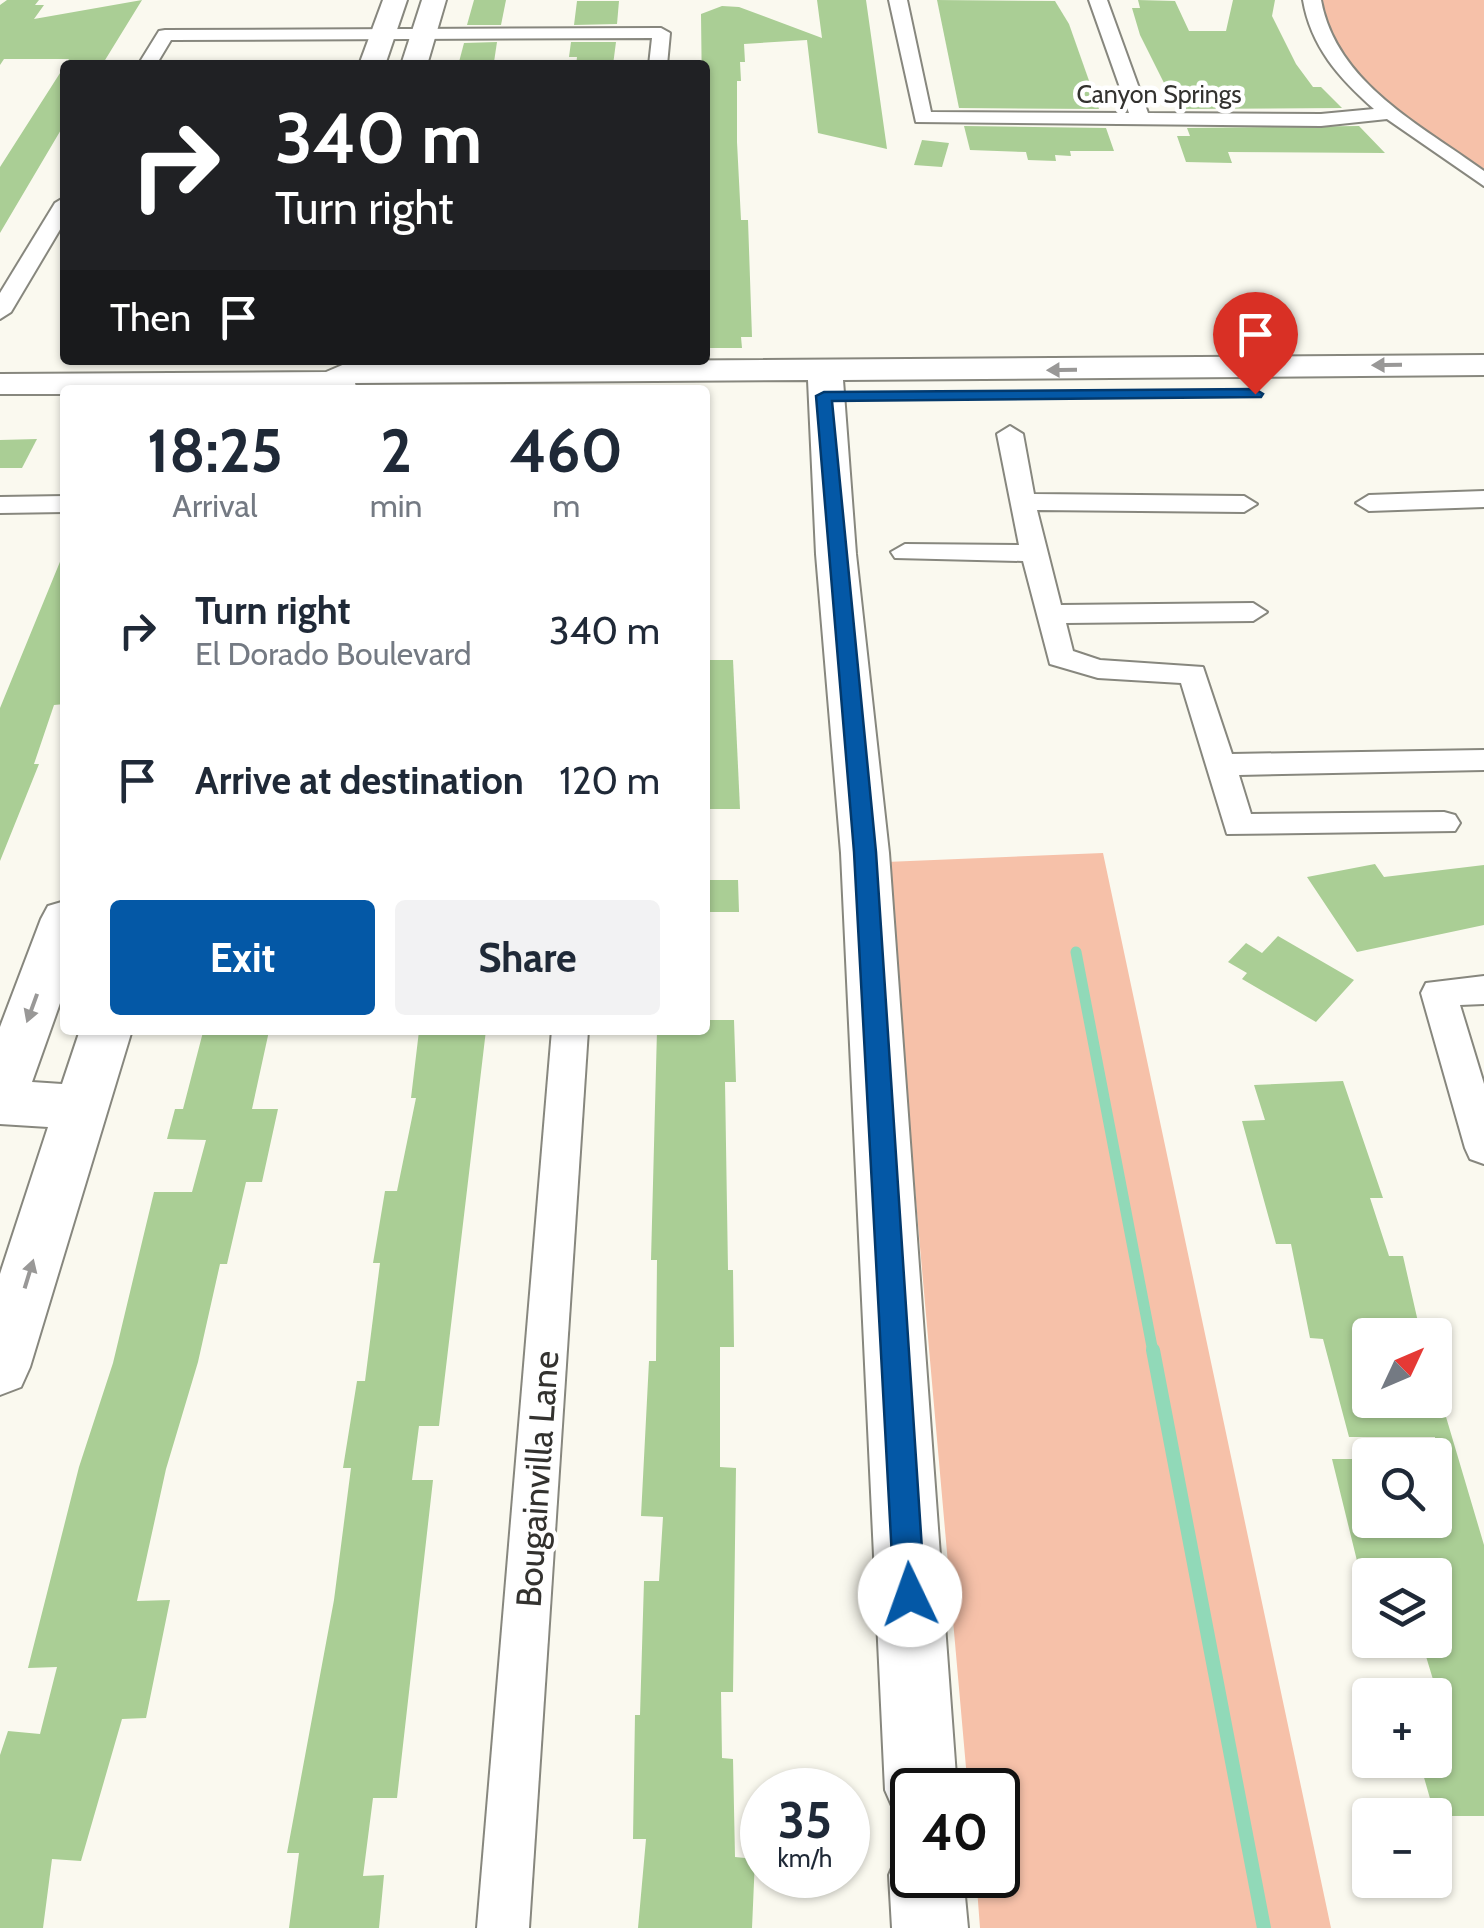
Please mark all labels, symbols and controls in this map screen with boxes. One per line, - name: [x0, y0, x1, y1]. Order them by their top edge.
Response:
- street label: Canyon Springs: [1076, 79, 1242, 109]
- text: 340 m: [275, 95, 482, 181]
- icon: right: [110, 100, 240, 230]
- text: Turn right: [275, 181, 454, 235]
- icon: arrive: [211, 290, 266, 345]
- pin: [1213, 292, 1298, 395]
- text: Then: [110, 294, 191, 341]
- icon: arrive: [1228, 307, 1283, 362]
- one-way arrow: [1370, 358, 1402, 374]
- one-way arrow: [1045, 362, 1077, 378]
- text: 18:25: [147, 414, 283, 487]
- text: 2: [380, 414, 412, 487]
- text: 460: [510, 414, 623, 487]
- text: Arrival: [172, 486, 257, 525]
- text: min: [370, 486, 423, 525]
- text: m: [552, 486, 580, 525]
- text: Turn right: [195, 587, 351, 634]
- icon: right: [110, 603, 165, 658]
- text: 340 m: [549, 607, 660, 654]
- text: El Dorado Boulevard: [195, 634, 471, 673]
- icon: arrive: [110, 753, 165, 808]
- text: Arrive at destination: [195, 757, 524, 804]
- text: 120 m: [559, 757, 660, 804]
- button: Exit: [110, 900, 375, 1015]
- button: Share: [395, 900, 660, 1015]
- one-way arrow: [24, 994, 39, 1024]
- one-way arrow: [22, 1258, 37, 1289]
- north arrow: [1352, 1318, 1452, 1418]
- map controls: [1352, 1318, 1452, 1898]
- street label: Bougainvilla Lane: [507, 1349, 567, 1609]
- button: search: [1352, 1438, 1452, 1538]
- position arrow: [858, 1543, 962, 1647]
- button: layers: [1352, 1558, 1452, 1658]
- button: +: [1352, 1678, 1452, 1778]
- speed limit sign: 40: [890, 1768, 1020, 1898]
- text: 35: [778, 1790, 832, 1851]
- button: −: [1352, 1798, 1452, 1898]
- text: km/h: [778, 1843, 832, 1873]

